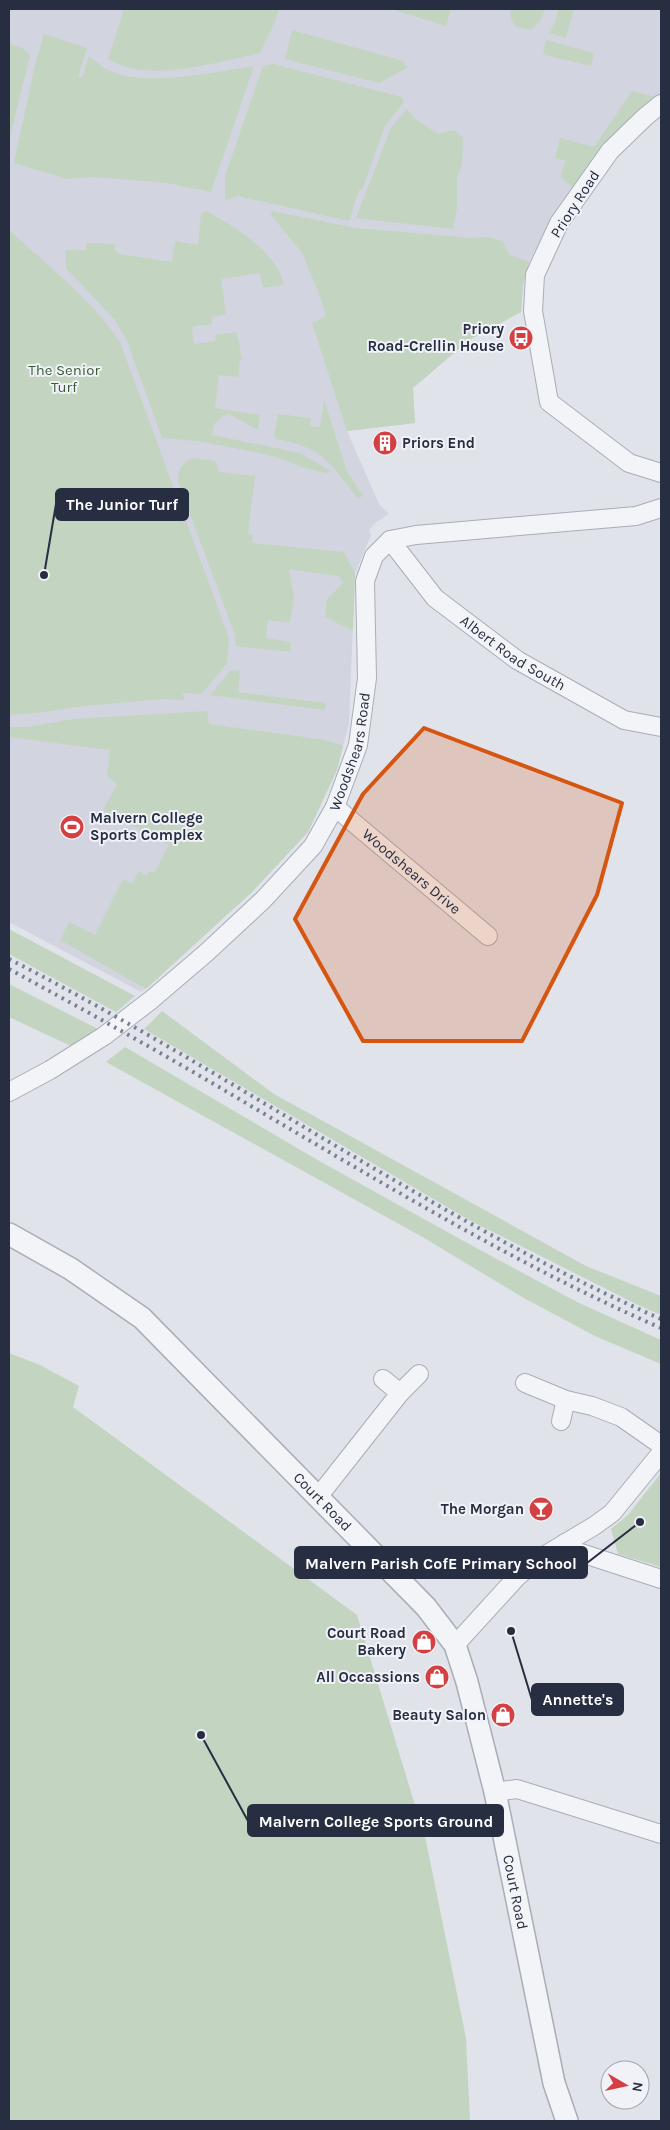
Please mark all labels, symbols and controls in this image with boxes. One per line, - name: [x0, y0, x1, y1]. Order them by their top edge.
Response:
- street label: Priory Road: [547, 167, 603, 241]
- place label: Priory Road-Crellin House: [367, 320, 504, 355]
- bus stop icon: Priory Road-Crellin House: [508, 325, 534, 351]
- park label: The Senior Turf: [28, 361, 100, 396]
- building icon: Priors End: [372, 430, 398, 456]
- place label: Priors End: [402, 434, 475, 452]
- callout: The Junior Turf: [56, 489, 188, 520]
- text: The Junior Turf: [66, 495, 178, 514]
- street label: Albert Road South: [457, 611, 569, 694]
- street label: Woodshears Road: [325, 691, 374, 813]
- place label: Malvern College Sports Complex: [90, 809, 204, 844]
- sports icon: Malvern College Sports Complex: [59, 814, 85, 840]
- street label: Woodshears Drive: [359, 825, 464, 918]
- street label: Court Road: [290, 1468, 355, 1535]
- bar icon: The Morgan: [528, 1496, 554, 1522]
- place label: The Morgan: [441, 1500, 524, 1518]
- callout: Malvern Parish CofE Primary School: [295, 1547, 587, 1578]
- text: Malvern Parish CofE Primary School: [305, 1554, 577, 1573]
- place label: Court Road Bakery: [327, 1624, 406, 1659]
- shop icon: Court Road Bakery: [411, 1629, 437, 1655]
- shop icon: All Occassions: [424, 1664, 450, 1690]
- place label: All Occassions: [316, 1668, 420, 1686]
- callout: Annette's: [532, 1684, 623, 1715]
- text: Annette's: [543, 1690, 613, 1709]
- shop icon: Beauty Salon: [490, 1702, 516, 1728]
- place label: Beauty Salon: [392, 1706, 486, 1724]
- callout: Malvern College Sports Ground: [248, 1805, 503, 1836]
- text: Malvern College Sports Ground: [259, 1812, 493, 1831]
- street label: Court Road: [499, 1853, 532, 1931]
- north arrow: [600, 2060, 650, 2110]
- text: N: [628, 2081, 647, 2093]

